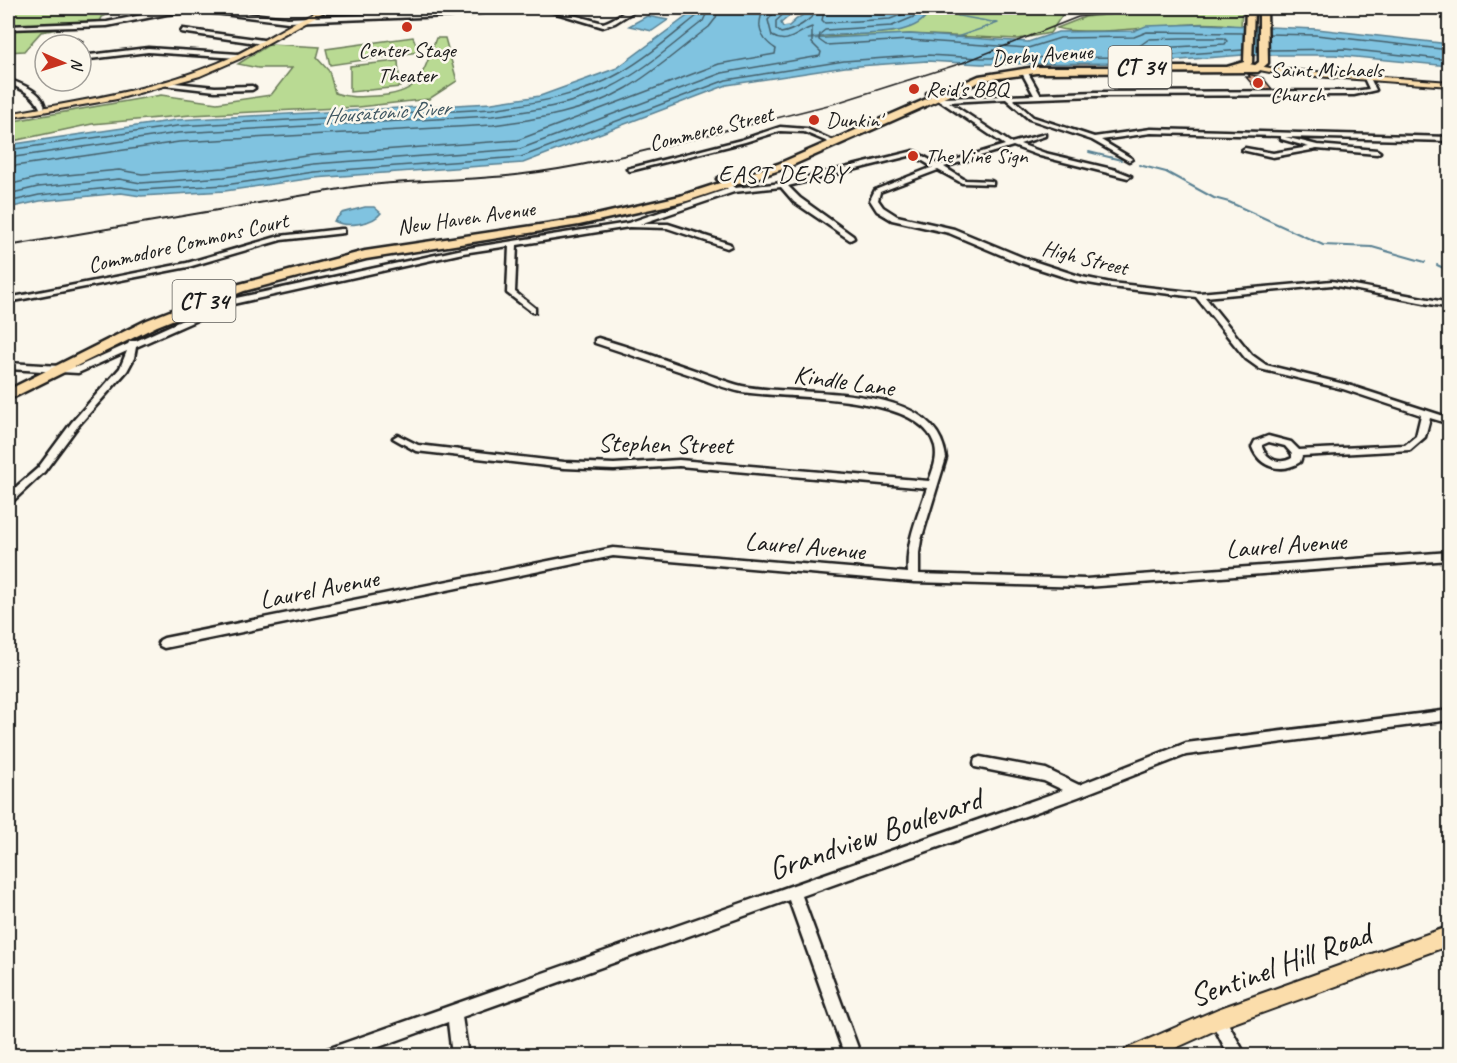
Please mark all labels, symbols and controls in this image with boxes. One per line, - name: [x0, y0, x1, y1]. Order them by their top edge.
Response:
- marker: Center Stage Theater: [400, 20, 414, 34]
- north arrow: [33, 33, 93, 93]
- place label: Center Stage Theater: [358, 36, 458, 89]
- street label: Derby Avenue: [991, 37, 1095, 72]
- road number: CT 34: [1108, 46, 1172, 88]
- place label: Saint Michaels Church: [1270, 56, 1386, 109]
- text: N: [67, 58, 87, 72]
- place label: Reid's BBQ: [926, 75, 1011, 103]
- marker: Saint Michaels Church: [1251, 76, 1265, 90]
- marker: Reid's BBQ: [907, 82, 921, 96]
- water label: Housatonic River: [324, 93, 455, 130]
- street label: Commerce Street: [646, 99, 779, 158]
- place label: Dunkin': [826, 106, 886, 134]
- marker: Dunkin': [807, 113, 821, 127]
- place label: The Vine Sign: [925, 142, 1029, 170]
- marker: The Vine Sign: [906, 149, 920, 163]
- district label: EAST DERBY: [718, 159, 851, 189]
- street label: New Haven Avenue: [395, 194, 538, 242]
- street label: Commodore Commons Court: [85, 206, 293, 280]
- street label: High Street: [1039, 234, 1133, 283]
- road number: CT 34: [172, 280, 236, 322]
- street label: Kindle Lane: [792, 358, 899, 405]
- street label: Stephen Street: [598, 426, 735, 462]
- street label: Laurel Avenue: [744, 524, 868, 568]
- street label: Laurel Avenue: [1225, 524, 1349, 566]
- street label: Laurel Avenue: [257, 561, 383, 617]
- street label: Grandview Boulevard: [763, 777, 991, 890]
- street label: Sentinel Hill Road: [1184, 912, 1380, 1017]

